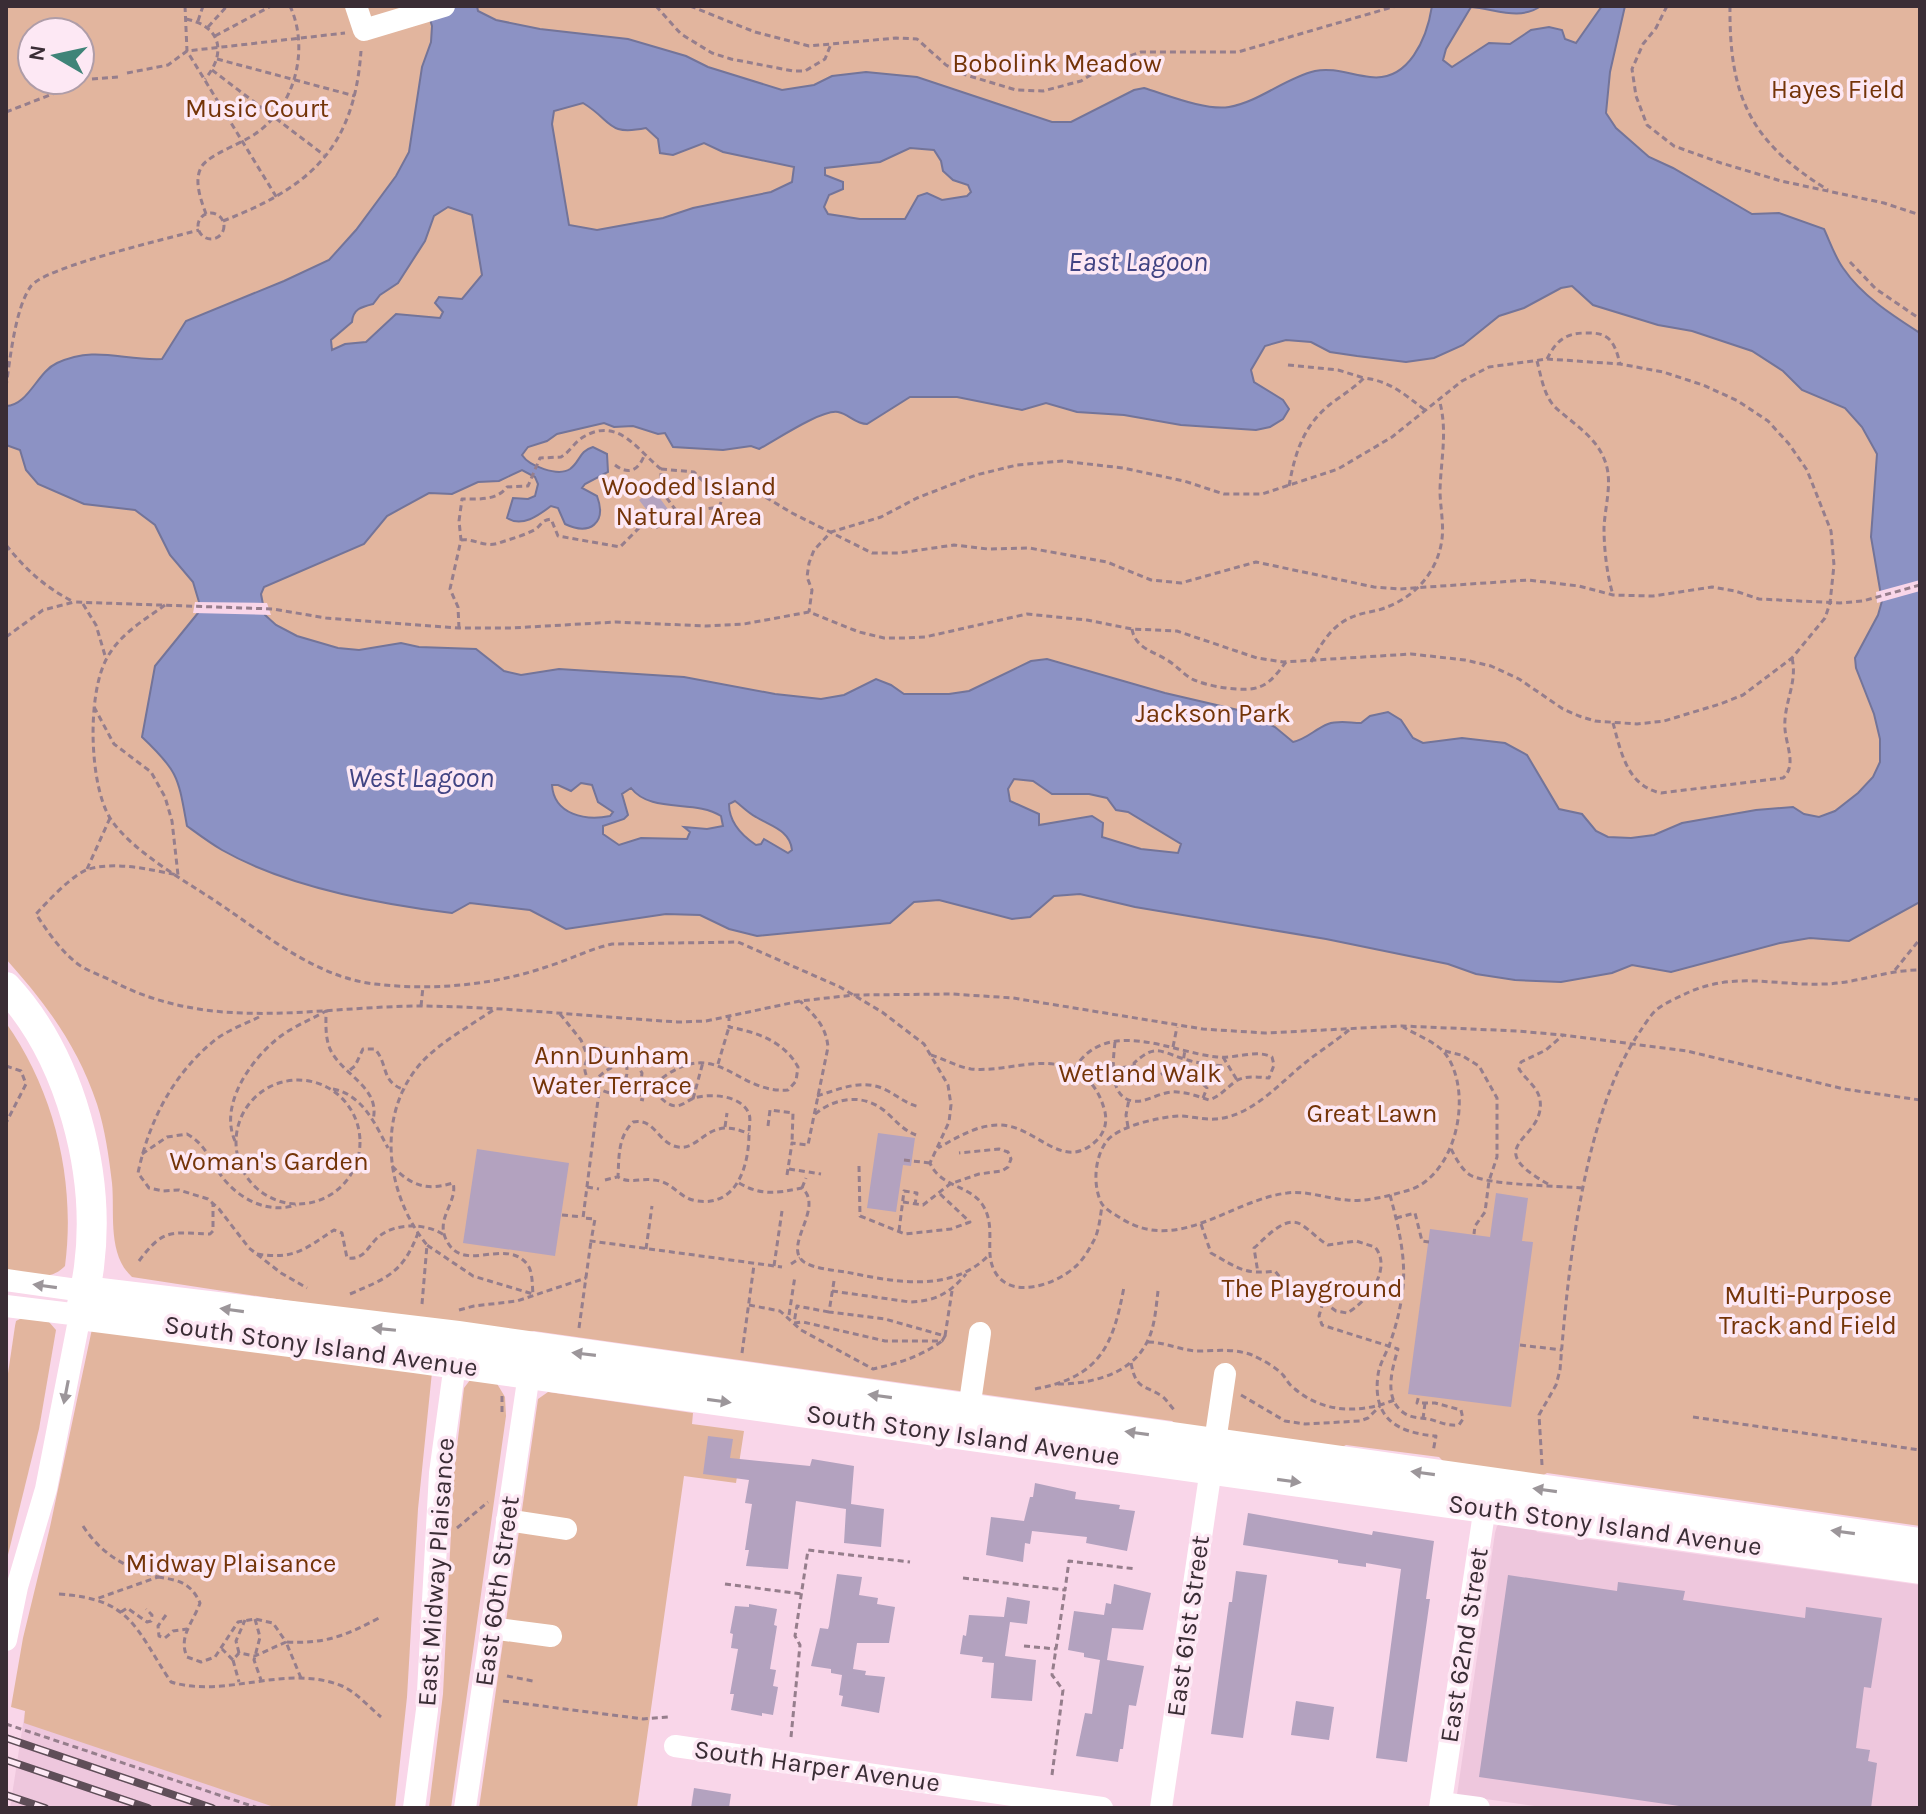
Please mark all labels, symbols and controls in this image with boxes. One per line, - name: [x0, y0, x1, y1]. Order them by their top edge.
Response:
- north arrow: [16, 16, 96, 96]
- text: N: [23, 43, 51, 63]
- park label: Bobolink Meadow: [952, 48, 1162, 79]
- park label: Hayes Field: [1771, 74, 1905, 105]
- park label: Music Court: [185, 93, 329, 124]
- water label: East Lagoon: [1068, 245, 1208, 278]
- park label: Wooded Island Natural Area: [602, 471, 776, 532]
- park label: Jackson Park: [1135, 698, 1291, 729]
- water label: West Lagoon: [348, 761, 494, 794]
- park label: Ann Dunham Water Terrace: [532, 1040, 692, 1101]
- park label: Wetland Walk: [1058, 1058, 1222, 1089]
- park label: Great Lawn: [1307, 1098, 1437, 1129]
- park label: Woman's Garden: [169, 1146, 369, 1177]
- park label: The Playground: [1221, 1273, 1403, 1304]
- one-way arrow: [32, 1279, 57, 1292]
- park label: Multi-Purpose Track and Field: [1719, 1280, 1897, 1341]
- one-way arrow: [219, 1303, 244, 1316]
- street label: South Stony Island Avenue: [162, 1309, 480, 1383]
- one-way arrow: [371, 1322, 396, 1335]
- one-way arrow: [571, 1347, 596, 1360]
- one-way arrow: [59, 1380, 71, 1405]
- one-way arrow: [867, 1389, 892, 1402]
- one-way arrow: [707, 1395, 732, 1408]
- street label: South Stony Island Avenue: [804, 1398, 1122, 1472]
- one-way arrow: [1124, 1426, 1149, 1439]
- street label: East Midway Plaisance: [411, 1437, 461, 1707]
- one-way arrow: [1410, 1466, 1435, 1479]
- one-way arrow: [1277, 1474, 1302, 1487]
- one-way arrow: [1532, 1483, 1557, 1496]
- street label: South Stony Island Avenue: [1446, 1488, 1764, 1562]
- street label: East 60th Street: [468, 1494, 526, 1688]
- one-way arrow: [1830, 1525, 1855, 1538]
- street label: East 61st Street: [1160, 1533, 1216, 1719]
- street label: East 62nd Street: [1433, 1545, 1495, 1745]
- park label: Midway Plaisance: [126, 1548, 336, 1579]
- street label: South Harper Avenue: [692, 1733, 942, 1799]

